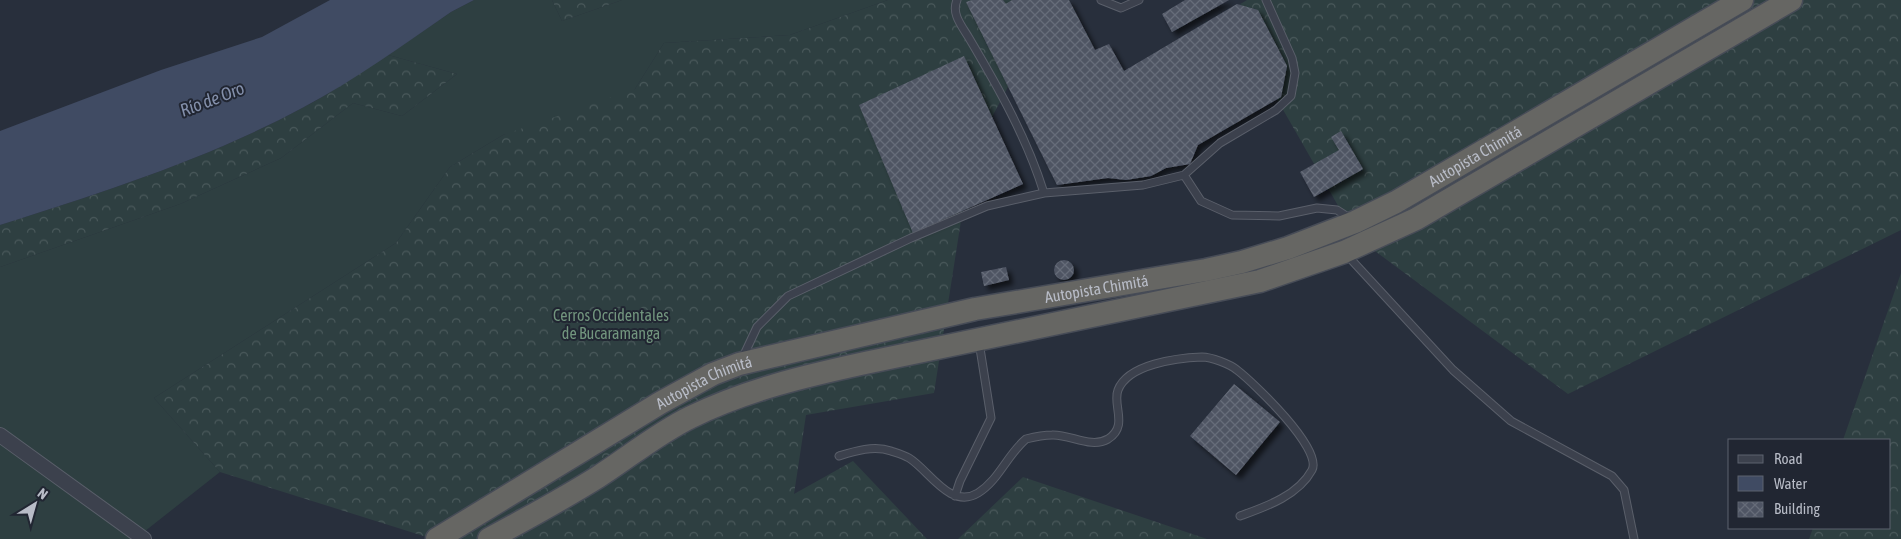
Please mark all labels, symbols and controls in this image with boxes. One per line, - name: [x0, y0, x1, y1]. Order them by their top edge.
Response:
- water label: Río de Oro: [177, 77, 247, 121]
- street label: Autopista Chimitá: [1425, 122, 1525, 190]
- street label: Autopista Chimitá: [1043, 271, 1150, 306]
- park label: Cerros Occidentales de Bucaramanga: [553, 306, 669, 343]
- street label: Autopista Chimitá: [653, 352, 754, 413]
- legend: [1728, 439, 1891, 529]
- text: Road: [1774, 450, 1803, 467]
- text: Water: [1774, 475, 1807, 492]
- north arrow: [10, 479, 60, 529]
- text: N: [35, 485, 51, 502]
- text: Building: [1774, 500, 1820, 517]

